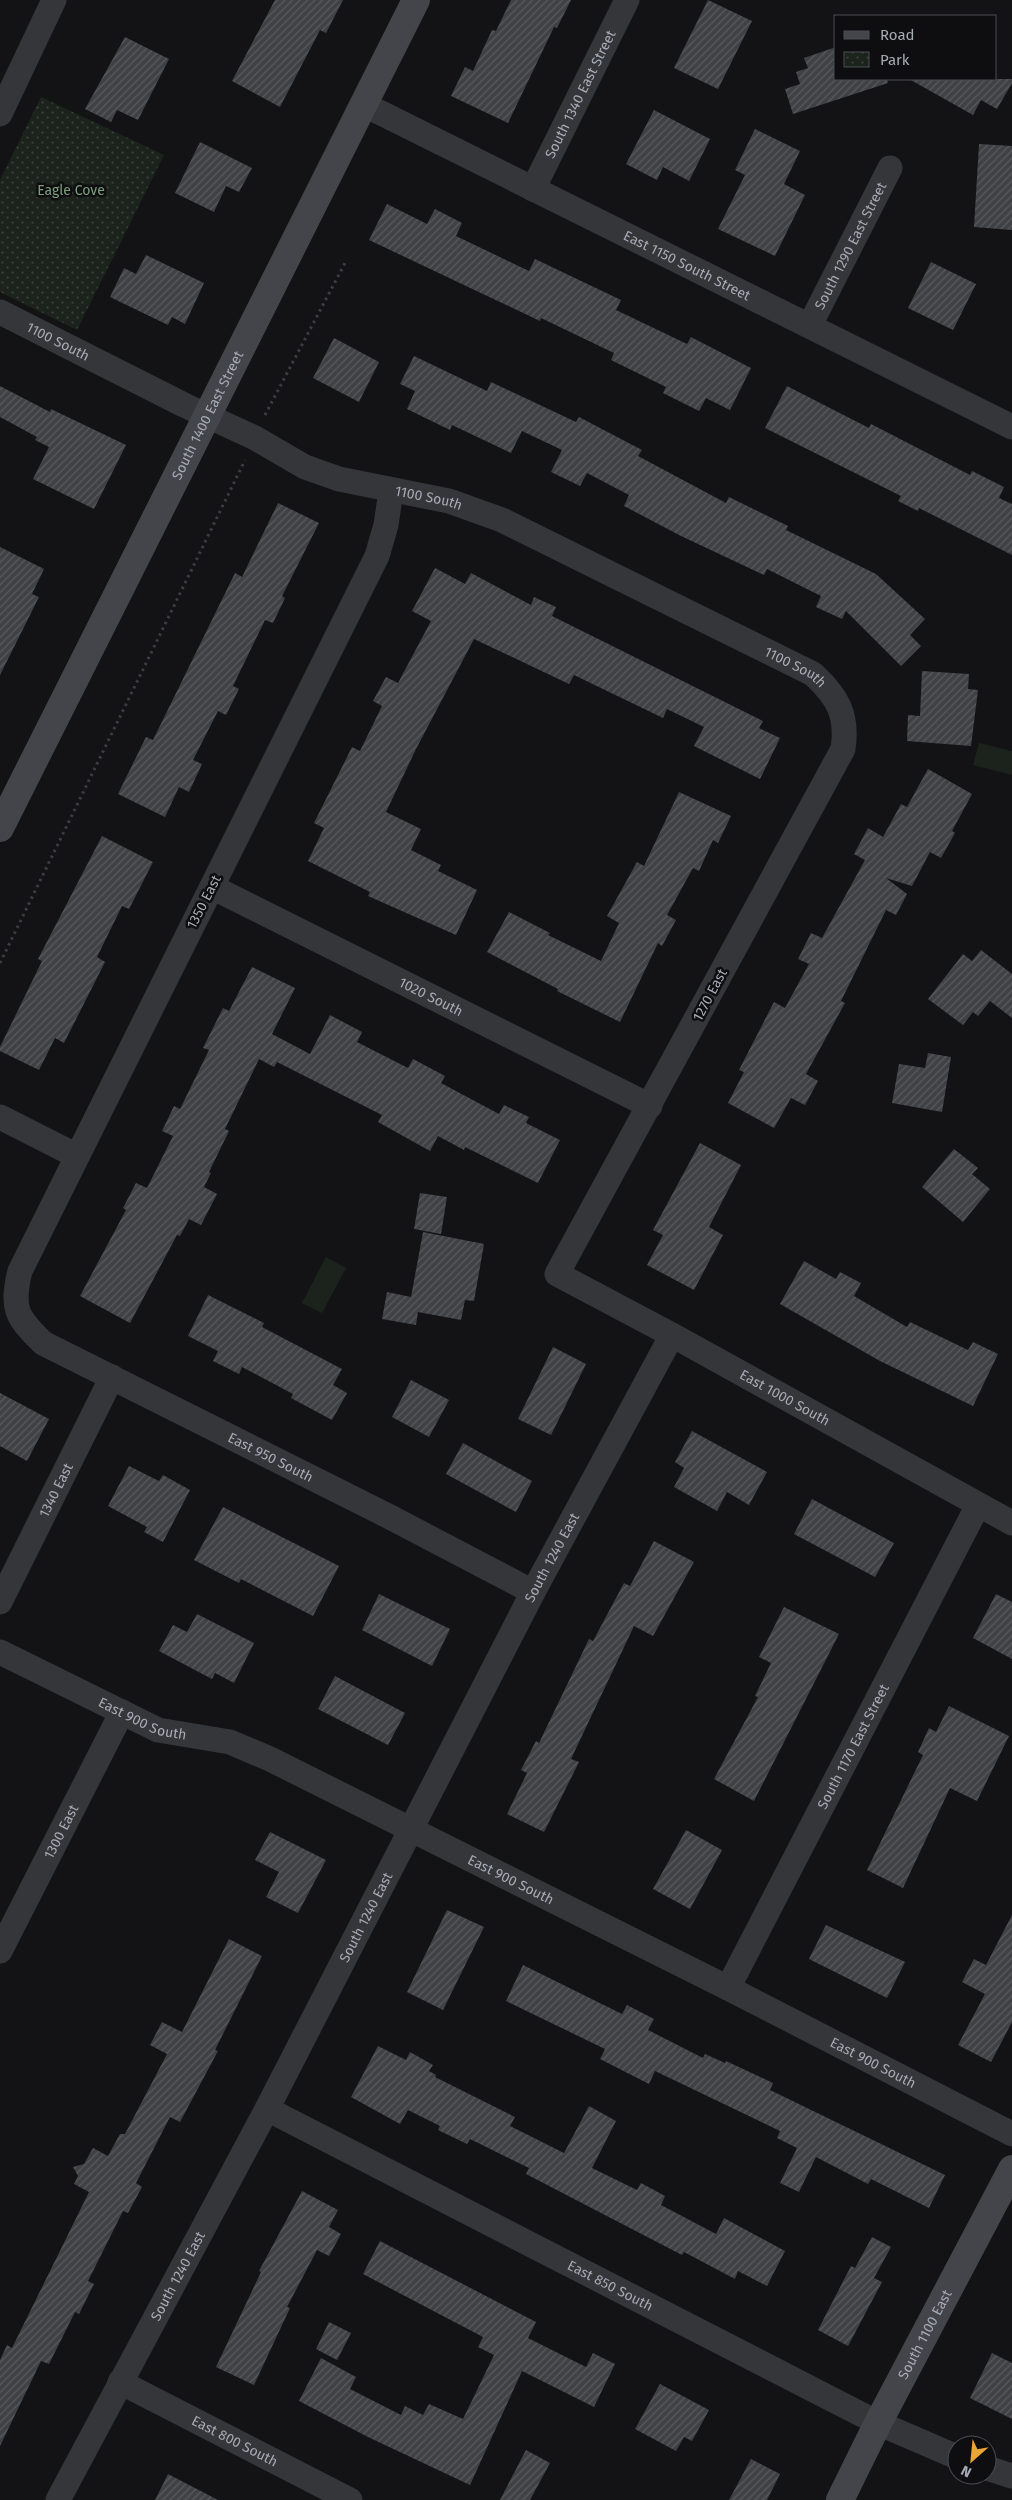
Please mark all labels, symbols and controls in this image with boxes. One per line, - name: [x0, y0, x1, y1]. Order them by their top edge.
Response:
- legend: [834, 15, 997, 80]
- street label: South 1340 East Street: [541, 26, 620, 161]
- text: Road: [880, 26, 915, 44]
- text: Park: [880, 51, 910, 69]
- street label: South 1290 East Street: [811, 178, 890, 312]
- park label: Eagle Cove: [37, 182, 105, 199]
- street label: East 1150 South Street: [621, 227, 754, 304]
- street label: 1100 South: [24, 318, 92, 364]
- street label: South 1400 East Street: [168, 347, 247, 482]
- street label: 1100 South: [394, 482, 465, 514]
- street label: 1100 South: [762, 643, 830, 691]
- street label: 1350 East: [183, 871, 225, 932]
- street label: 1270 East: [689, 965, 731, 1024]
- street label: 1020 South: [396, 973, 466, 1020]
- street label: East 1000 South: [737, 1366, 833, 1429]
- street label: East 950 South: [225, 1429, 316, 1486]
- street label: 1340 East: [35, 1459, 77, 1520]
- street label: South 1240 East: [521, 1509, 583, 1605]
- street label: South 1170 East Street: [814, 1680, 893, 1812]
- street label: East 900 South: [96, 1693, 188, 1743]
- street label: 1300 East: [40, 1801, 82, 1862]
- street label: East 900 South: [465, 1851, 557, 1908]
- street label: South 1240 East: [335, 1868, 396, 1965]
- street label: East 900 South: [827, 2034, 919, 2092]
- street label: South 1240 East: [147, 2227, 209, 2324]
- street label: East 850 South: [565, 2256, 656, 2314]
- street label: South 1100 East: [894, 2286, 956, 2382]
- street label: East 800 South: [189, 2412, 281, 2470]
- north arrow: [947, 2435, 997, 2485]
- text: N: [958, 2461, 974, 2481]

